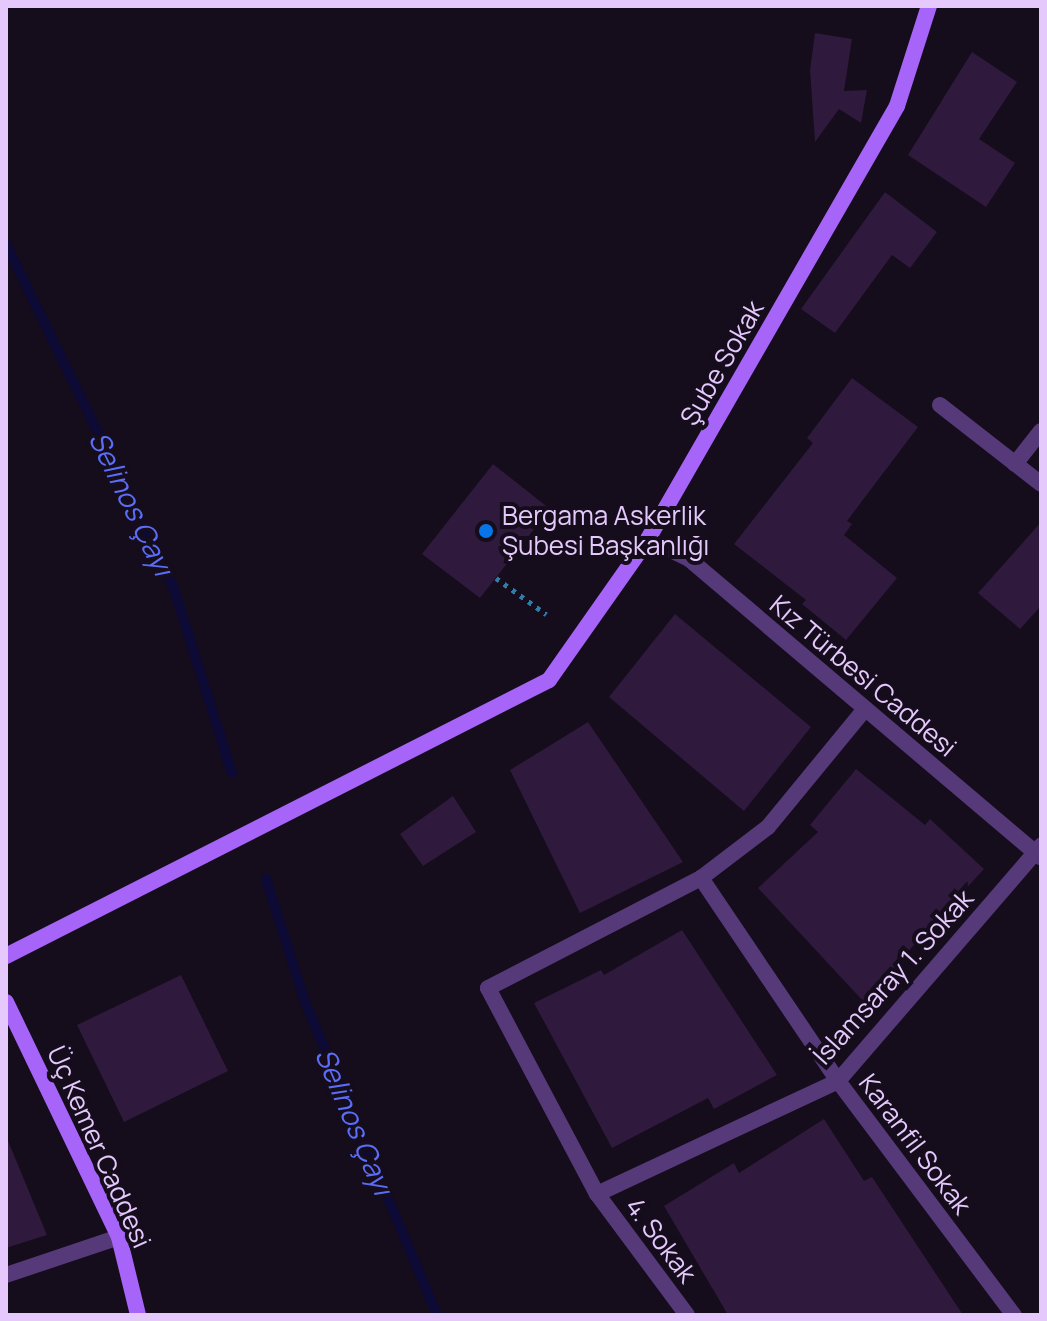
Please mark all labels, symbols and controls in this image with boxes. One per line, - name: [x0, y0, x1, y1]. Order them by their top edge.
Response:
- street label: Şube Sokak: [674, 295, 770, 431]
- water label: Selinos Çayı: [83, 426, 181, 580]
- place label: Bergama Askerlik Şubesi Başkanlığı: [502, 500, 709, 562]
- marker: Bergama Askerlik Şubesi Başkanlığı: [477, 522, 495, 540]
- street label: Kız Türbesi Caddesi: [763, 589, 963, 763]
- street label: İslamsaray 1. Sokak: [806, 883, 980, 1071]
- street label: Üç Kemer Caddesi: [41, 1041, 157, 1253]
- water label: Selinos Çayı: [309, 1043, 401, 1199]
- street label: Karanfil Sokak: [852, 1068, 978, 1220]
- street label: 4. Sokak: [619, 1191, 703, 1289]

